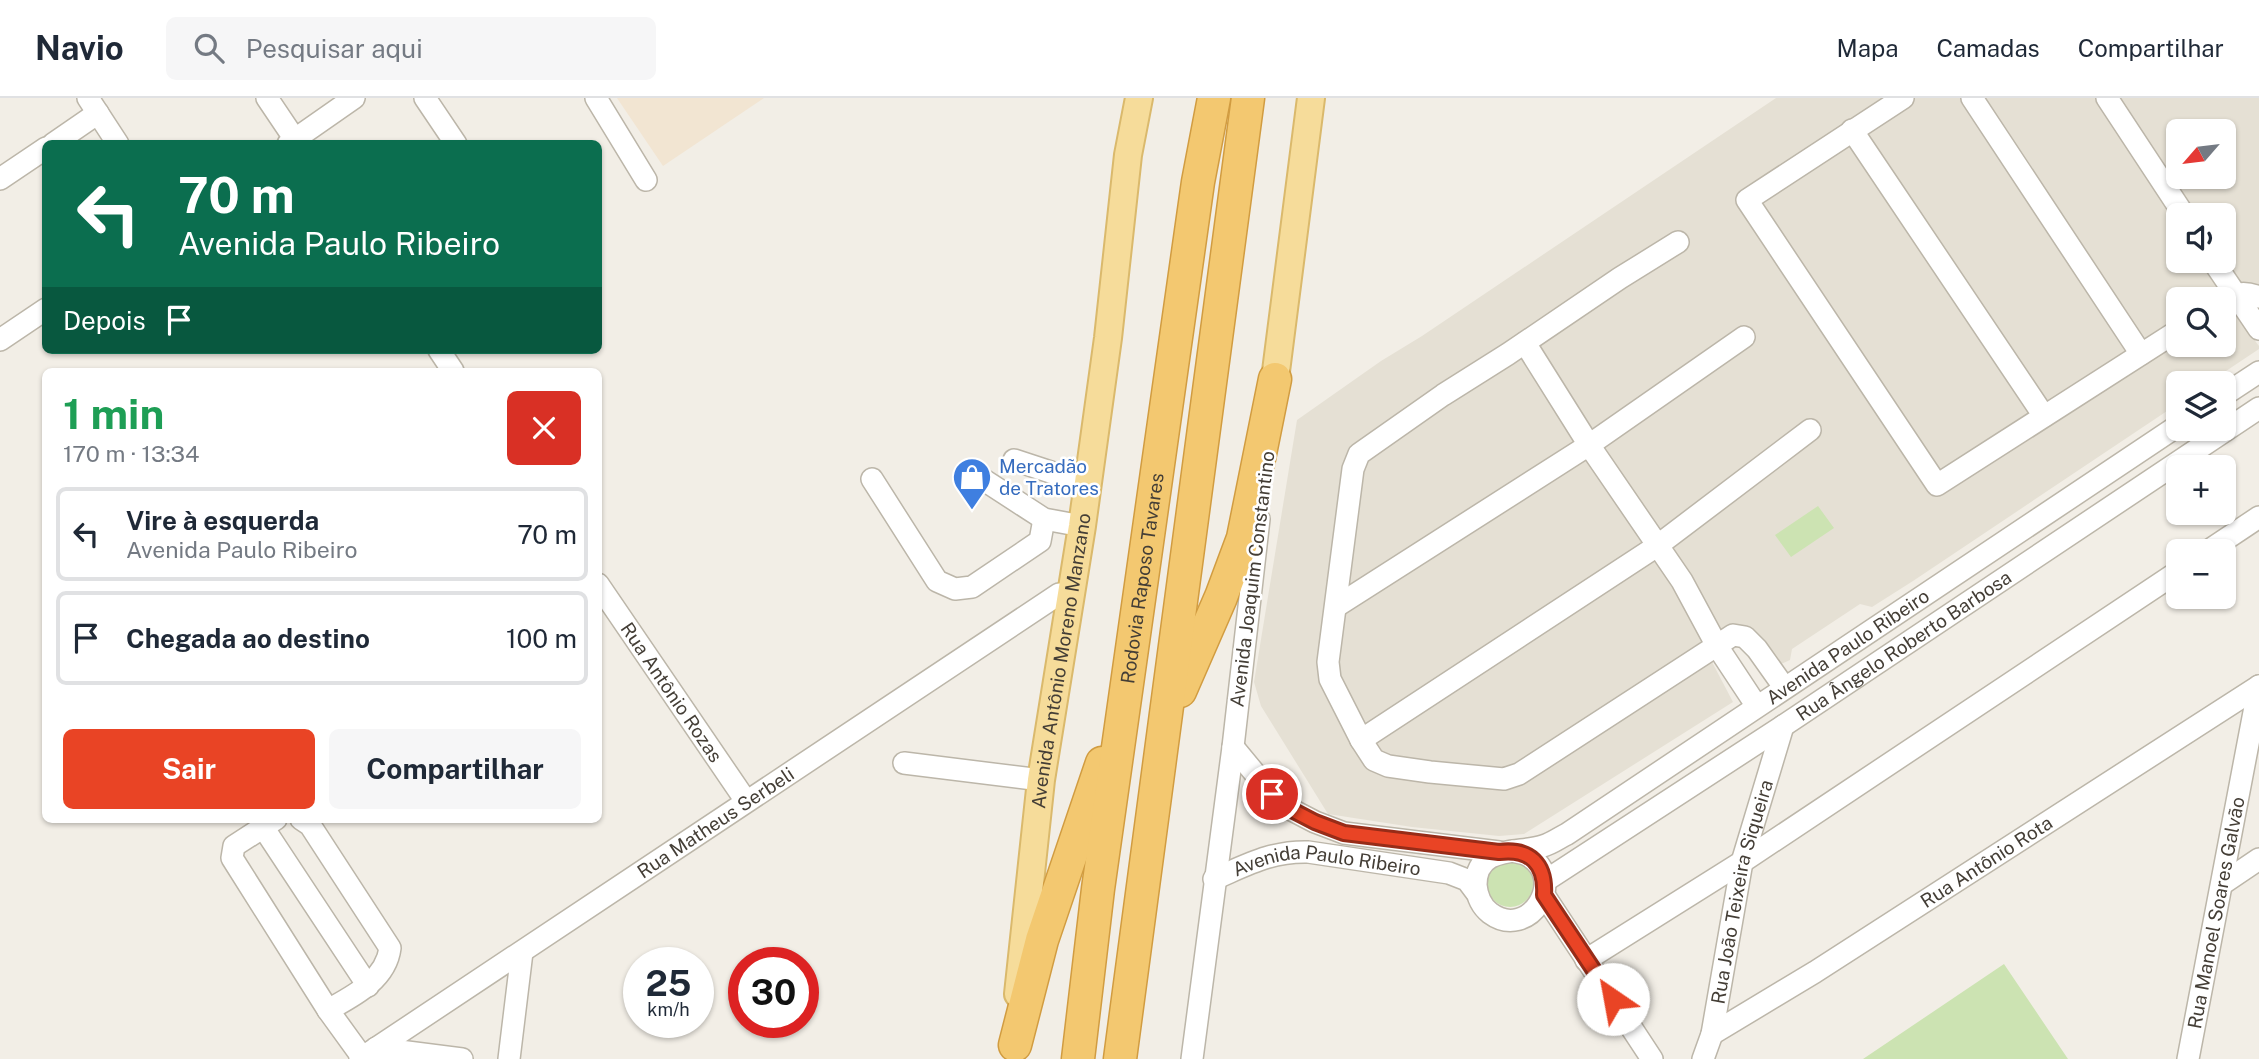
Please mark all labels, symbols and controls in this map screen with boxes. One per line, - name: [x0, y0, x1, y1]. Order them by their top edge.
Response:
- search box: [166, 17, 656, 80]
- text: Navio: [35, 29, 124, 67]
- icon: search: [190, 29, 228, 67]
- text: Pesquisar aqui: [246, 33, 423, 64]
- text: Mapa: [1837, 34, 1898, 62]
- text: Camadas: [1936, 34, 2040, 62]
- text: Compartilhar: [2078, 34, 2224, 62]
- north arrow: [2166, 119, 2236, 189]
- map controls: [2166, 119, 2236, 609]
- text: 70 m: [178, 166, 295, 224]
- icon: left: [63, 168, 154, 259]
- button: sound: [2166, 203, 2236, 273]
- text: Avenida Paulo Ribeiro: [178, 225, 500, 262]
- button: search: [2166, 287, 2236, 357]
- icon: arrive: [160, 301, 198, 339]
- text: Depois: [63, 305, 146, 336]
- button: layers: [2166, 371, 2236, 441]
- text: 1 min: [63, 389, 164, 438]
- button: close: [507, 391, 581, 465]
- text: 170 m · 13:34: [63, 440, 200, 467]
- street label: Avenida Joaquim Constantino: [1225, 450, 1279, 708]
- place label: Mercadão de Tratores: [999, 455, 1099, 499]
- button: +: [2166, 455, 2236, 525]
- shop icon: Mercadão de Tratores: [951, 456, 993, 511]
- street label: Rodovia Raposo Tavares: [1116, 471, 1168, 685]
- text: Vire à esquerda: [126, 505, 319, 536]
- street label: Avenida Antônio Moreno Manzano: [1027, 512, 1095, 810]
- icon: left: [67, 515, 105, 553]
- text: 70 m: [517, 519, 577, 550]
- text: Avenida Paulo Ribeiro: [126, 536, 357, 563]
- button: −: [2166, 539, 2236, 609]
- street label: Rua Ângelo Roberto Barbosa: [1792, 566, 2015, 725]
- street label: Avenida Paulo Ribeiro: [1762, 584, 1933, 709]
- street label: Rua Antônio Rozas: [616, 618, 727, 766]
- icon: arrive: [67, 619, 105, 657]
- text: Chegada ao destino: [126, 623, 370, 654]
- text: 100 m: [506, 623, 577, 654]
- button: Sair: [63, 729, 315, 809]
- button: Compartilhar: [329, 729, 581, 809]
- street label: Rua Matheus Serbeli: [633, 763, 798, 882]
- pin: [1242, 764, 1302, 824]
- icon: arrive: [1253, 775, 1291, 813]
- street label: Rua João Teixeira Siqueira: [1706, 777, 1777, 1006]
- street label: Rua Manoel Soares Galvão: [2183, 795, 2249, 1030]
- street label: Rua Antônio Rota: [1916, 811, 2056, 912]
- street label: Avenida Paulo Ribeiro: [1229, 841, 1422, 880]
- speed limit sign: 30: [728, 947, 819, 1038]
- position arrow: [1576, 962, 1650, 1036]
- text: 25: [646, 963, 691, 1004]
- text: km/h: [647, 999, 690, 1020]

